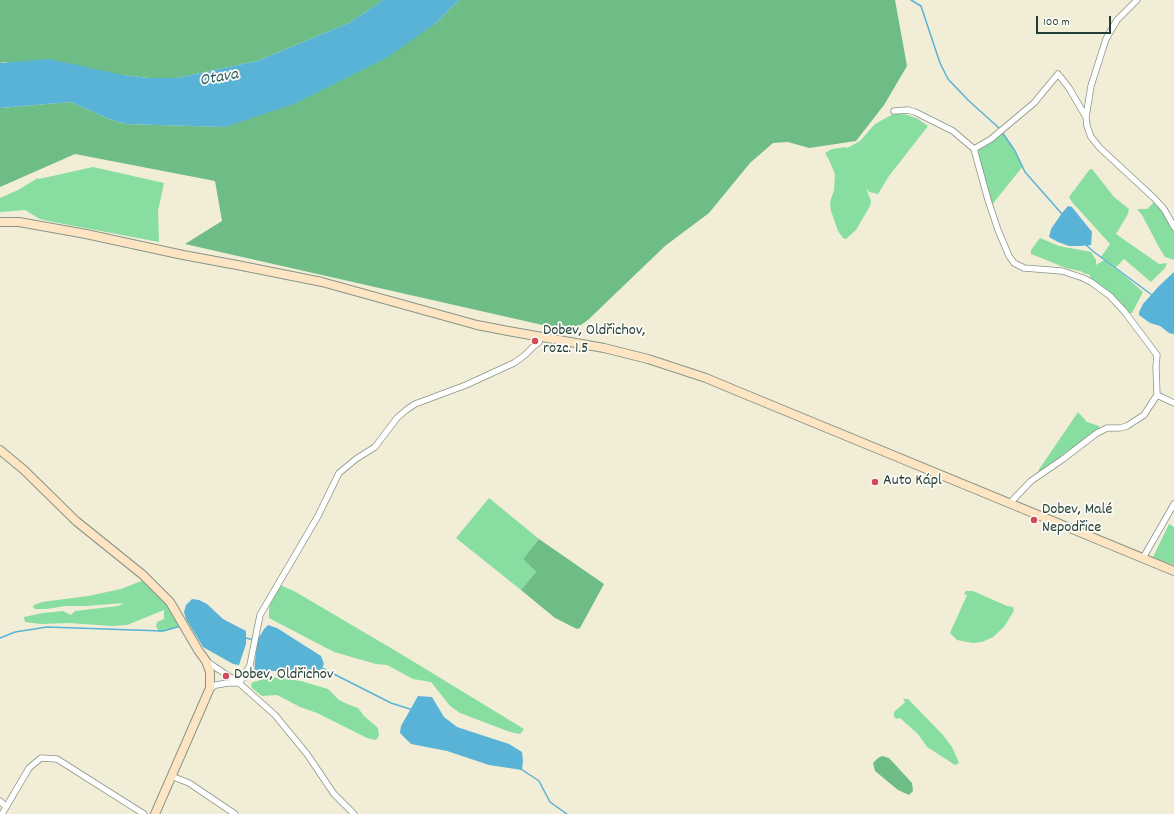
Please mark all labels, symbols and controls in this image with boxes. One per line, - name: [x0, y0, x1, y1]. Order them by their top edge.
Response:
- scale bar: [1038, 8, 1113, 34]
- text: 100 m: [1043, 14, 1070, 31]
- water label: Otava: [198, 66, 240, 92]
- place label: Dobev, Oldřichov, rozc. 1.5: [543, 322, 646, 360]
- marker: Dobev, Oldřichov, rozc. 1.5: [530, 336, 540, 346]
- place label: Auto Kápl: [883, 472, 942, 492]
- marker: Auto Kápl: [870, 477, 880, 487]
- place label: Dobev, Malé Nepodřice: [1042, 501, 1112, 539]
- marker: Dobev, Malé Nepodřice: [1029, 515, 1039, 525]
- place label: Dobev, Oldřichov: [234, 666, 334, 686]
- marker: Dobev, Oldřichov: [221, 671, 231, 681]

